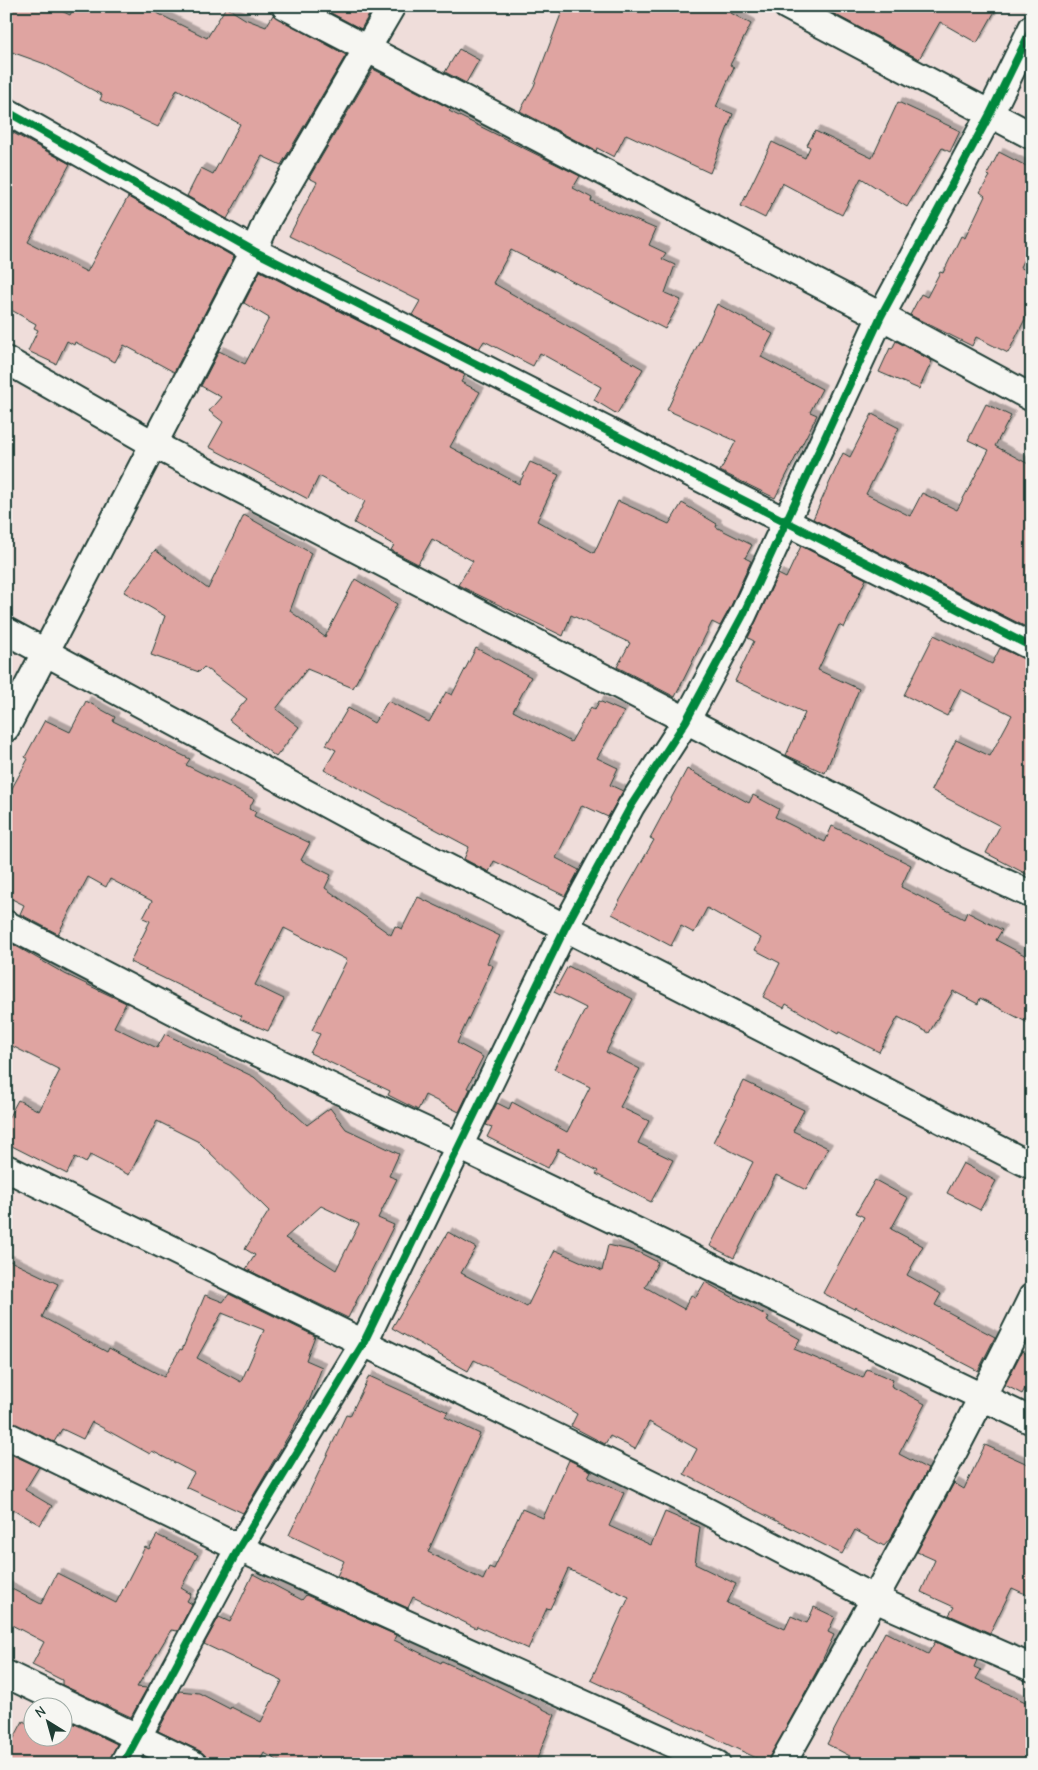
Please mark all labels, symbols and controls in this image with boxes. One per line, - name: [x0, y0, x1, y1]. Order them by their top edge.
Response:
- north arrow: [22, 1698, 72, 1748]
- text: N: [32, 1702, 49, 1722]

